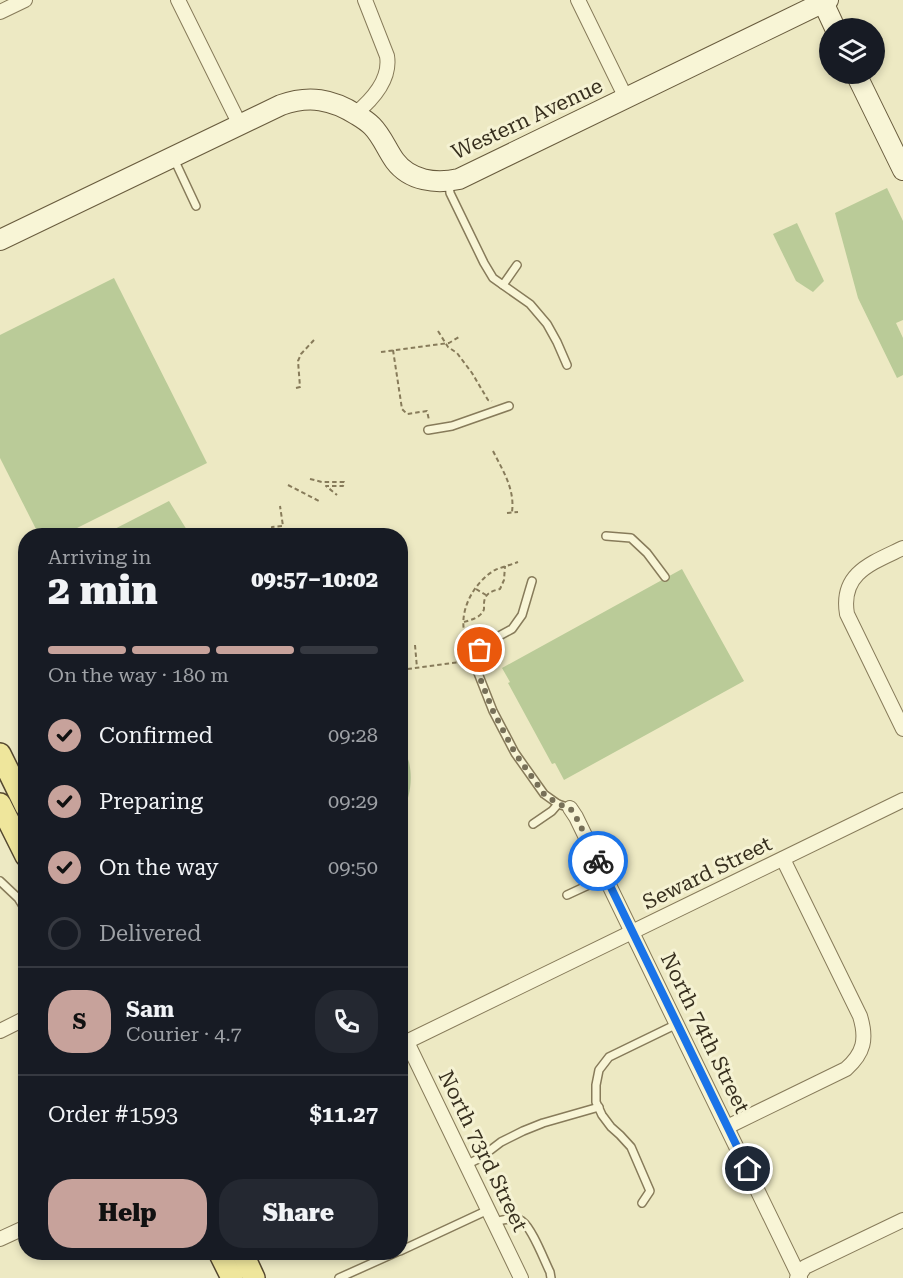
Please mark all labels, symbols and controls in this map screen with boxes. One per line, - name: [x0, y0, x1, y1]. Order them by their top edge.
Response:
- map controls: [819, 18, 885, 84]
- button: layers: [819, 18, 885, 84]
- street label: Western Avenue: [448, 73, 606, 165]
- text: Arriving in: [48, 545, 151, 569]
- text: 09:57–10:02: [251, 567, 378, 592]
- text: 2 min: [48, 568, 158, 614]
- pin: [454, 624, 505, 675]
- icon: bag: [463, 633, 496, 666]
- text: On the way · 180 m: [48, 663, 229, 687]
- icon: check: [48, 719, 81, 752]
- text: Confirmed: [99, 723, 213, 748]
- text: 09:28: [328, 723, 378, 747]
- icon: check: [48, 785, 81, 818]
- text: Preparing: [99, 789, 203, 814]
- text: 09:29: [328, 789, 378, 813]
- courier: [568, 831, 628, 891]
- street label: Seward Street: [639, 831, 776, 915]
- icon: bike: [582, 845, 615, 878]
- icon: check: [48, 851, 81, 884]
- text: On the way: [99, 855, 219, 880]
- text: 09:50: [328, 855, 378, 879]
- text: Delivered: [99, 921, 201, 946]
- street label: North 74th Street: [656, 949, 754, 1117]
- button: phone: [315, 990, 378, 1053]
- text: Sam: [126, 997, 174, 1022]
- text: S: [73, 1009, 86, 1034]
- text: Courier · 4.7: [126, 1022, 242, 1046]
- street label: North 73rd Street: [434, 1067, 532, 1236]
- text: Order #1593: [48, 1102, 178, 1127]
- text: $11.27: [309, 1102, 378, 1127]
- pin: [722, 1143, 773, 1194]
- icon: home: [731, 1152, 764, 1185]
- button: Help: [48, 1179, 207, 1248]
- button: Share: [219, 1179, 378, 1248]

